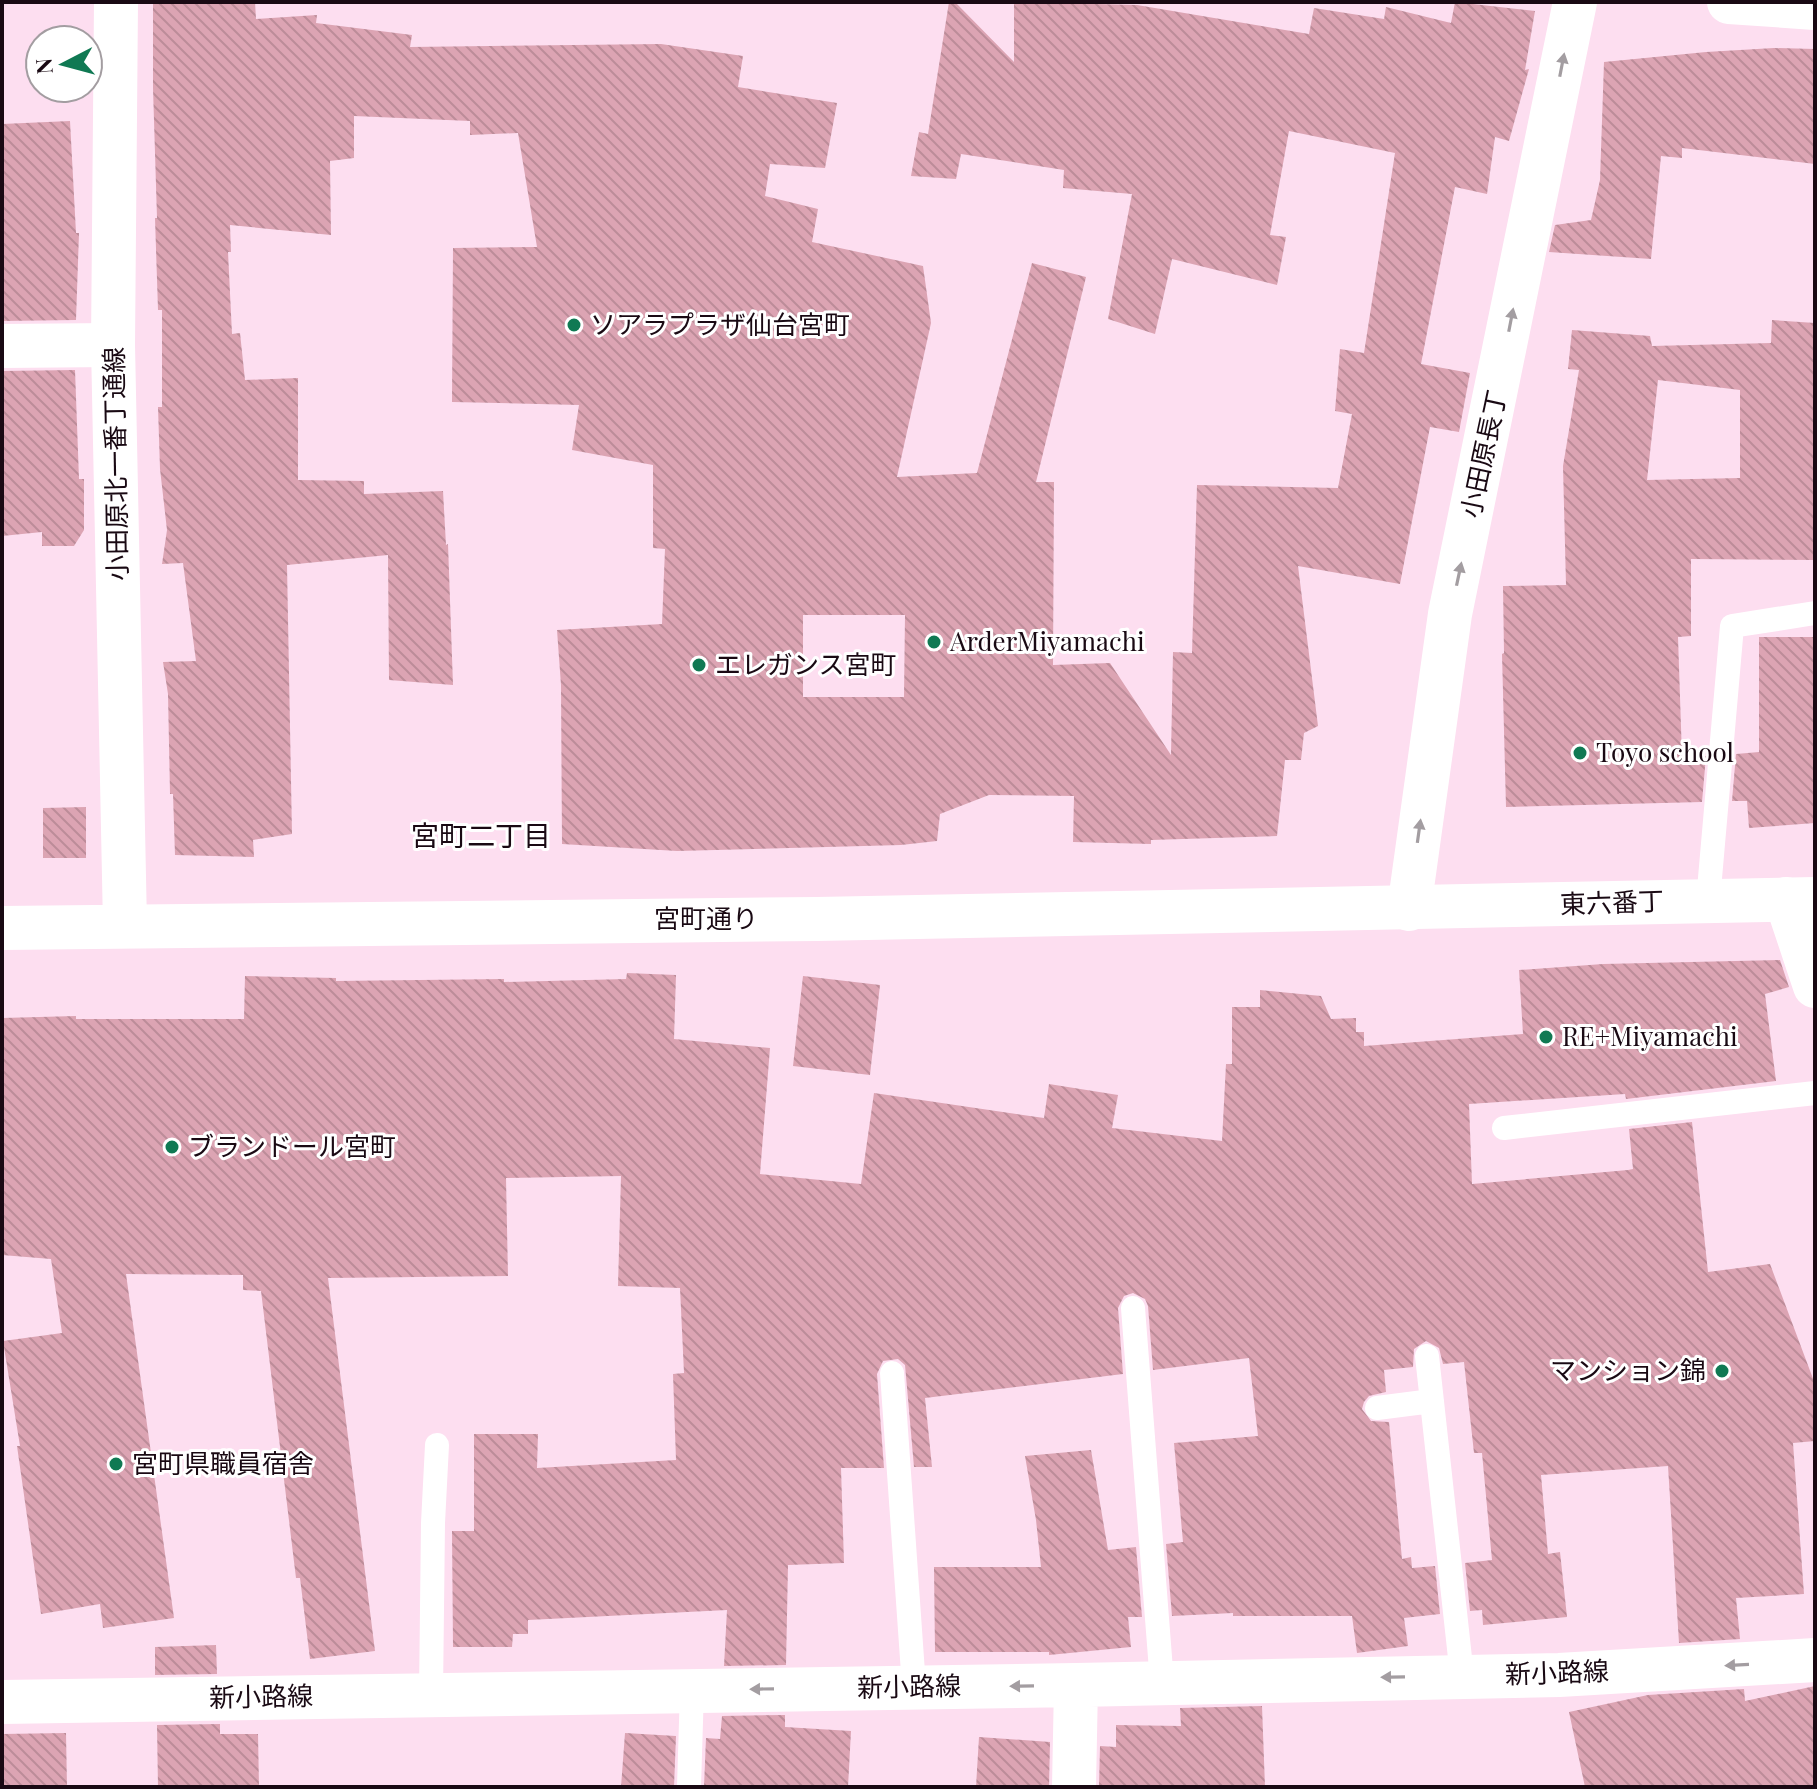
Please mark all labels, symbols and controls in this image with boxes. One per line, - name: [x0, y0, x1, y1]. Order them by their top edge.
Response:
- north arrow: [24, 24, 104, 104]
- one-way arrow: [1556, 52, 1569, 77]
- text: N: [27, 57, 59, 76]
- place label: ソアラプラザ仙台宮町: [590, 306, 850, 341]
- one-way arrow: [1505, 307, 1518, 332]
- marker: ソアラプラザ仙台宮町: [565, 316, 583, 334]
- street label: 小田原北一番丁通線: [95, 347, 134, 581]
- street label: 小田原長丁: [1452, 386, 1513, 521]
- one-way arrow: [1453, 562, 1466, 587]
- place label: ArderMiyamachi: [949, 623, 1145, 658]
- marker: ArderMiyamachi: [925, 633, 943, 651]
- place label: エレガンス宮町: [715, 646, 896, 681]
- marker: エレガンス宮町: [690, 656, 708, 674]
- place label: Toyo school: [1596, 734, 1734, 769]
- marker: Toyo school: [1571, 744, 1589, 762]
- district label: 宮町二丁目: [411, 816, 551, 853]
- one-way arrow: [1413, 818, 1426, 843]
- street label: 東六番丁: [1559, 882, 1665, 921]
- street label: 宮町通り: [654, 900, 758, 935]
- place label: RE+Miyamachi: [1562, 1018, 1738, 1053]
- marker: RE+Miyamachi: [1537, 1028, 1555, 1046]
- place label: ブランドール宮町: [188, 1128, 396, 1163]
- marker: ブランドール宮町: [163, 1138, 181, 1156]
- place label: マンション錦: [1550, 1352, 1706, 1387]
- marker: マンション錦: [1713, 1362, 1731, 1380]
- place label: 宮町県職員宿舎: [132, 1445, 314, 1480]
- marker: 宮町県職員宿舎: [107, 1455, 125, 1473]
- street label: 新小路線: [1504, 1652, 1610, 1691]
- one-way arrow: [1724, 1658, 1749, 1671]
- street label: 新小路線: [857, 1667, 961, 1704]
- one-way arrow: [1380, 1671, 1405, 1684]
- street label: 新小路線: [209, 1677, 313, 1714]
- one-way arrow: [1009, 1680, 1034, 1692]
- one-way arrow: [749, 1682, 774, 1695]

